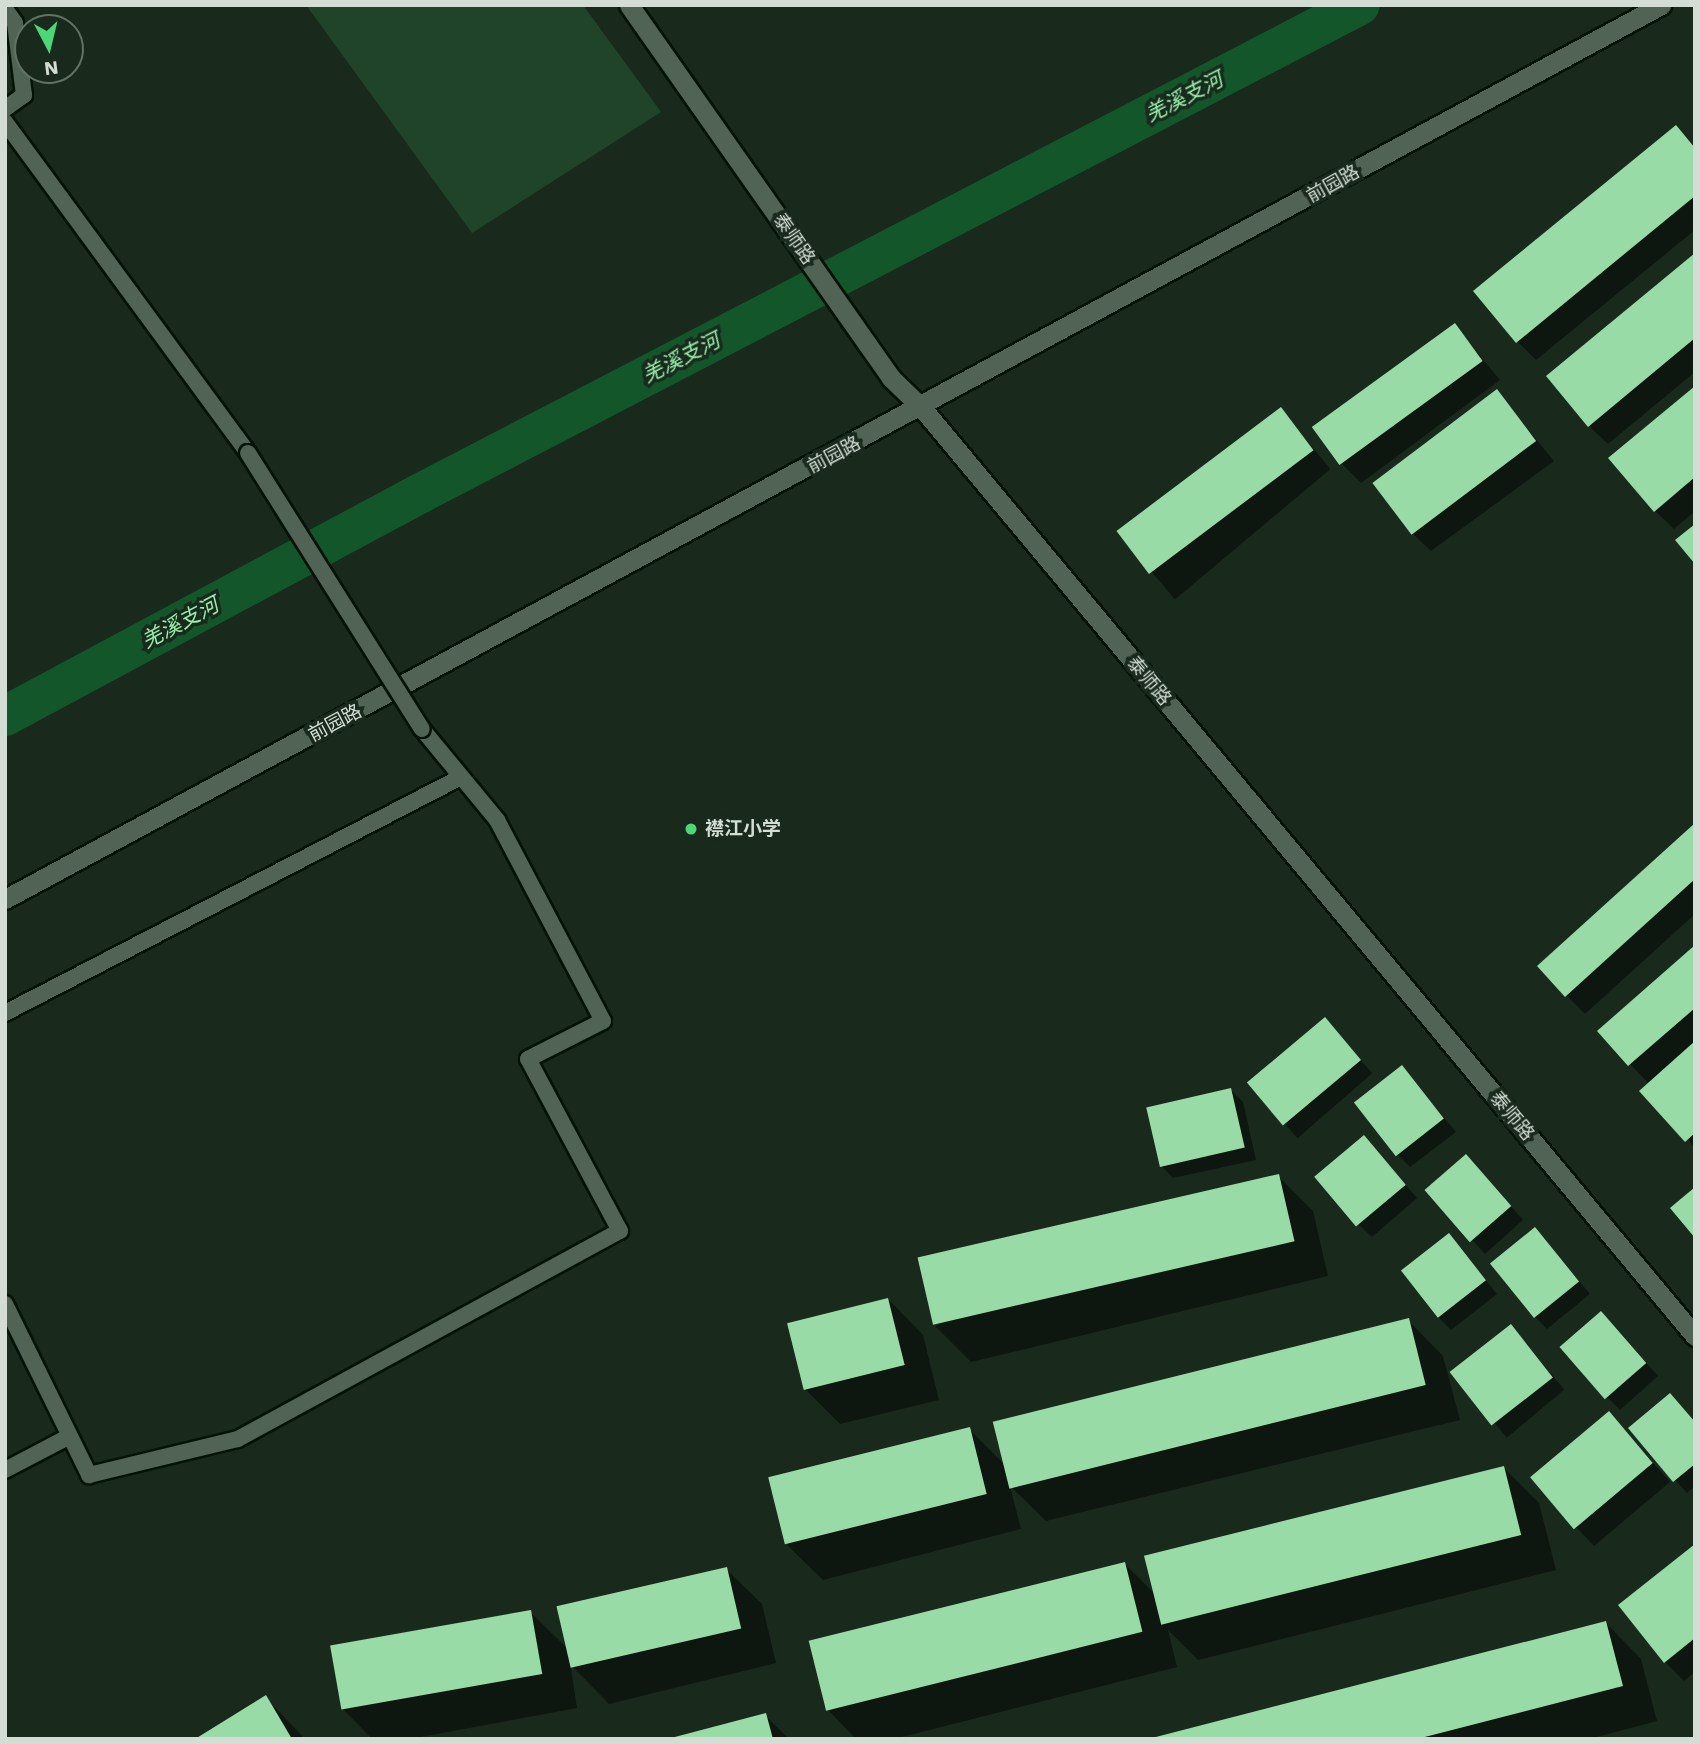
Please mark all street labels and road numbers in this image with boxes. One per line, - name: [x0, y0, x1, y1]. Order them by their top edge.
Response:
- street label: 前园路: [1303, 160, 1363, 208]
- street label: 泰师路: [768, 209, 820, 269]
- street label: 前园路: [803, 432, 865, 478]
- street label: 泰师路: [1122, 652, 1176, 710]
- street label: 前园路: [304, 700, 366, 746]
- street label: 泰师路: [1485, 1087, 1539, 1145]

